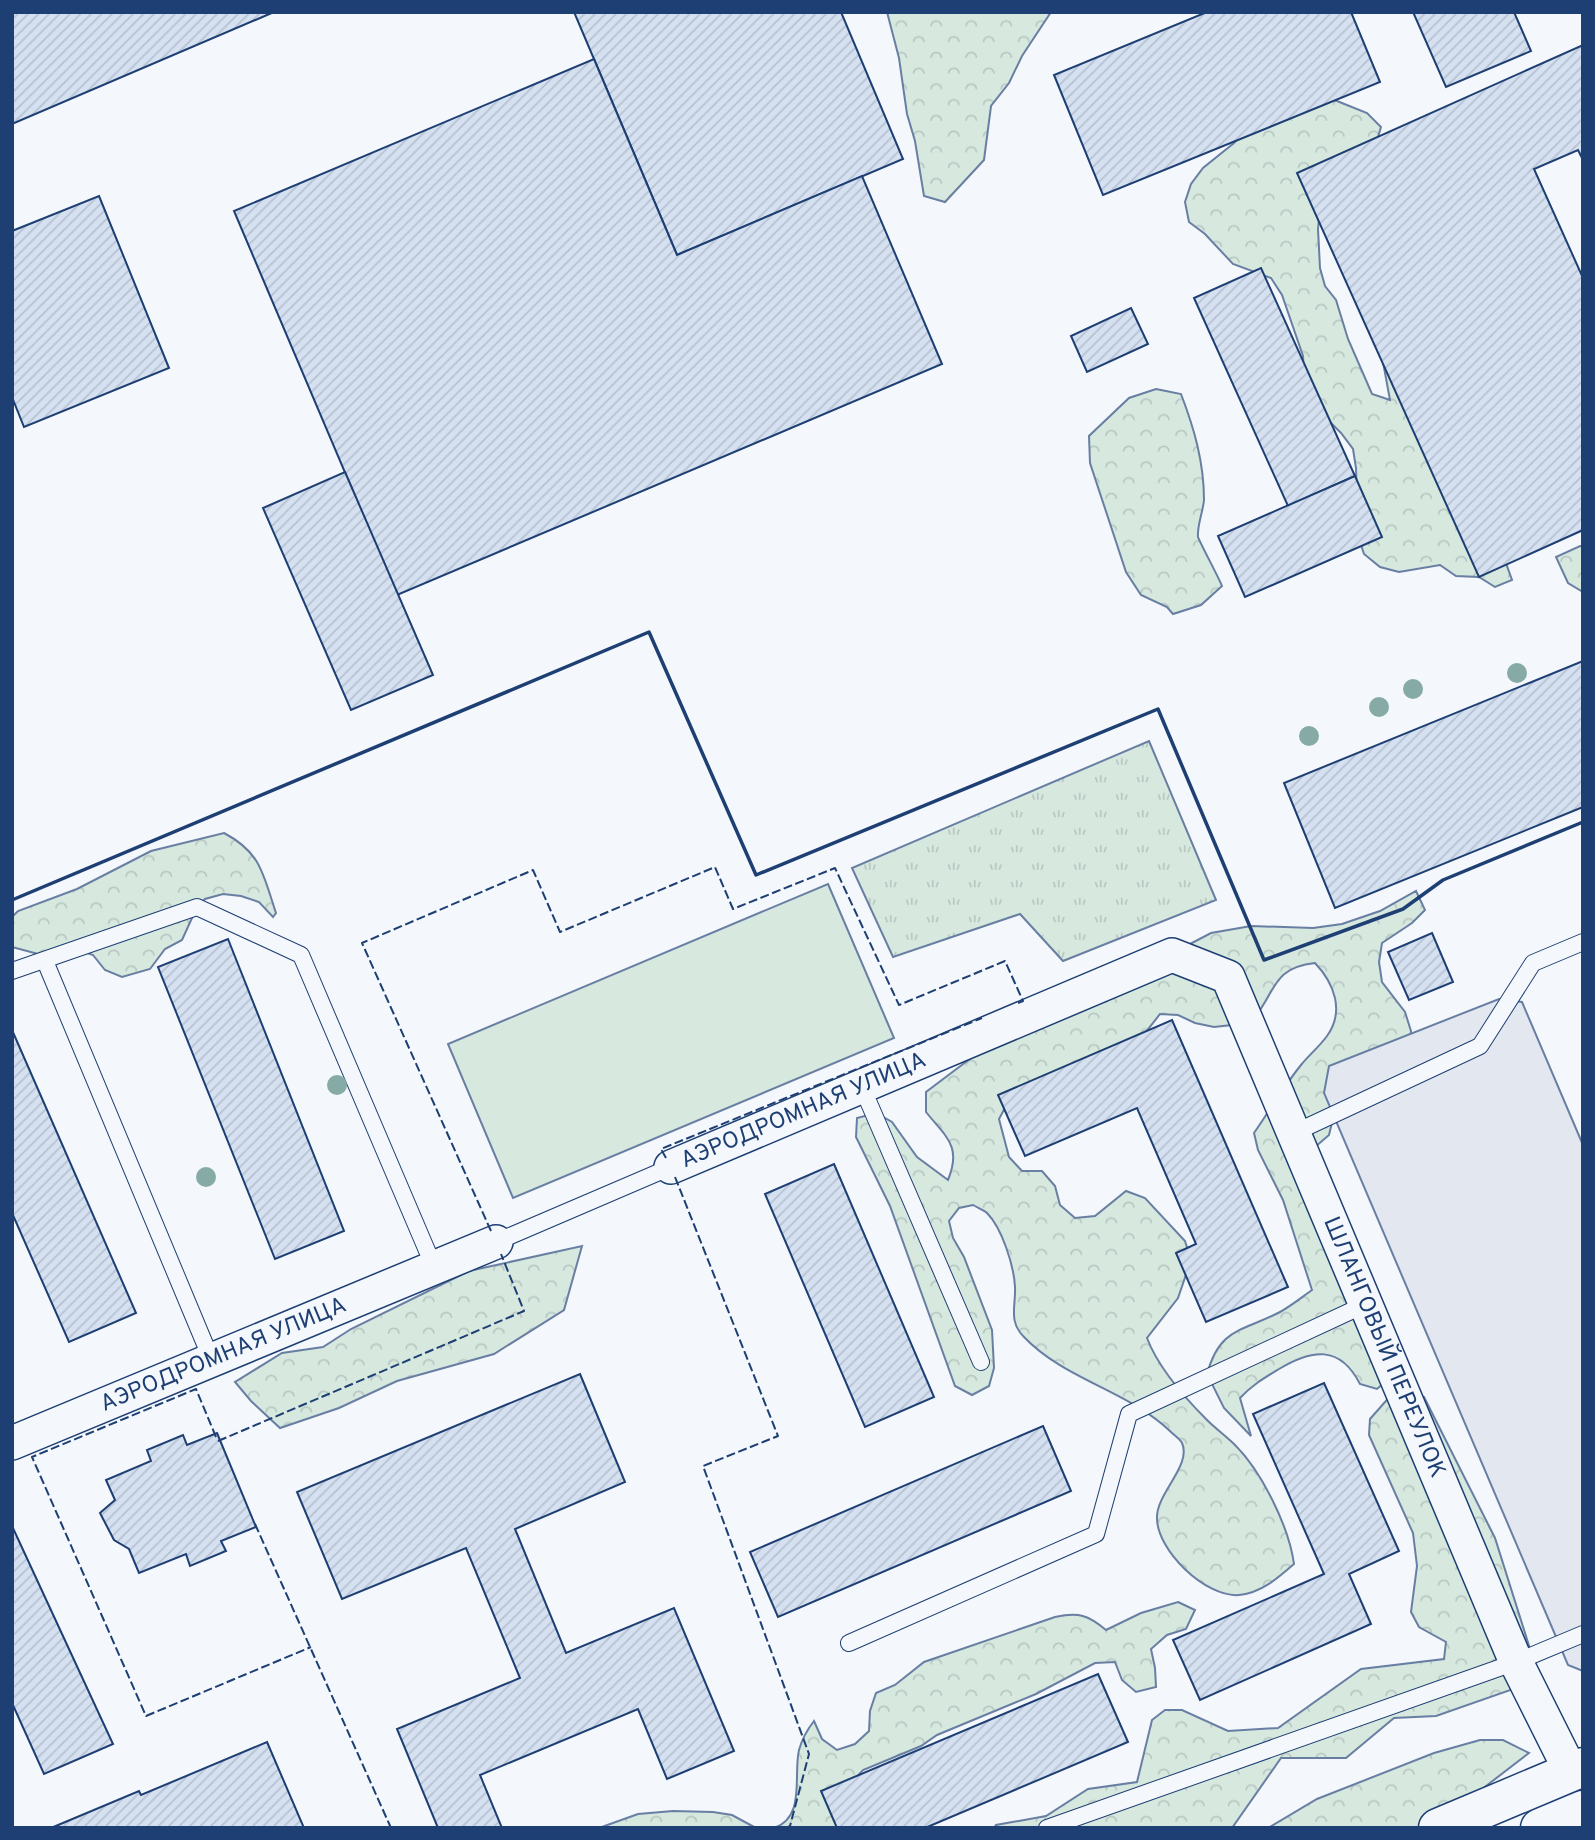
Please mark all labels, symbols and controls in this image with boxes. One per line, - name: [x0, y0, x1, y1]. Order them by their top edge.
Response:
- street label: АЭРОДРОМНАЯ УЛИЦА: [676, 1046, 931, 1176]
- street label: ШЛАНГОВЫЙ ПЕРЕУЛОК: [1316, 1212, 1451, 1482]
- street label: АЭРОДРОМНАЯ УЛИЦА: [96, 1291, 351, 1419]

